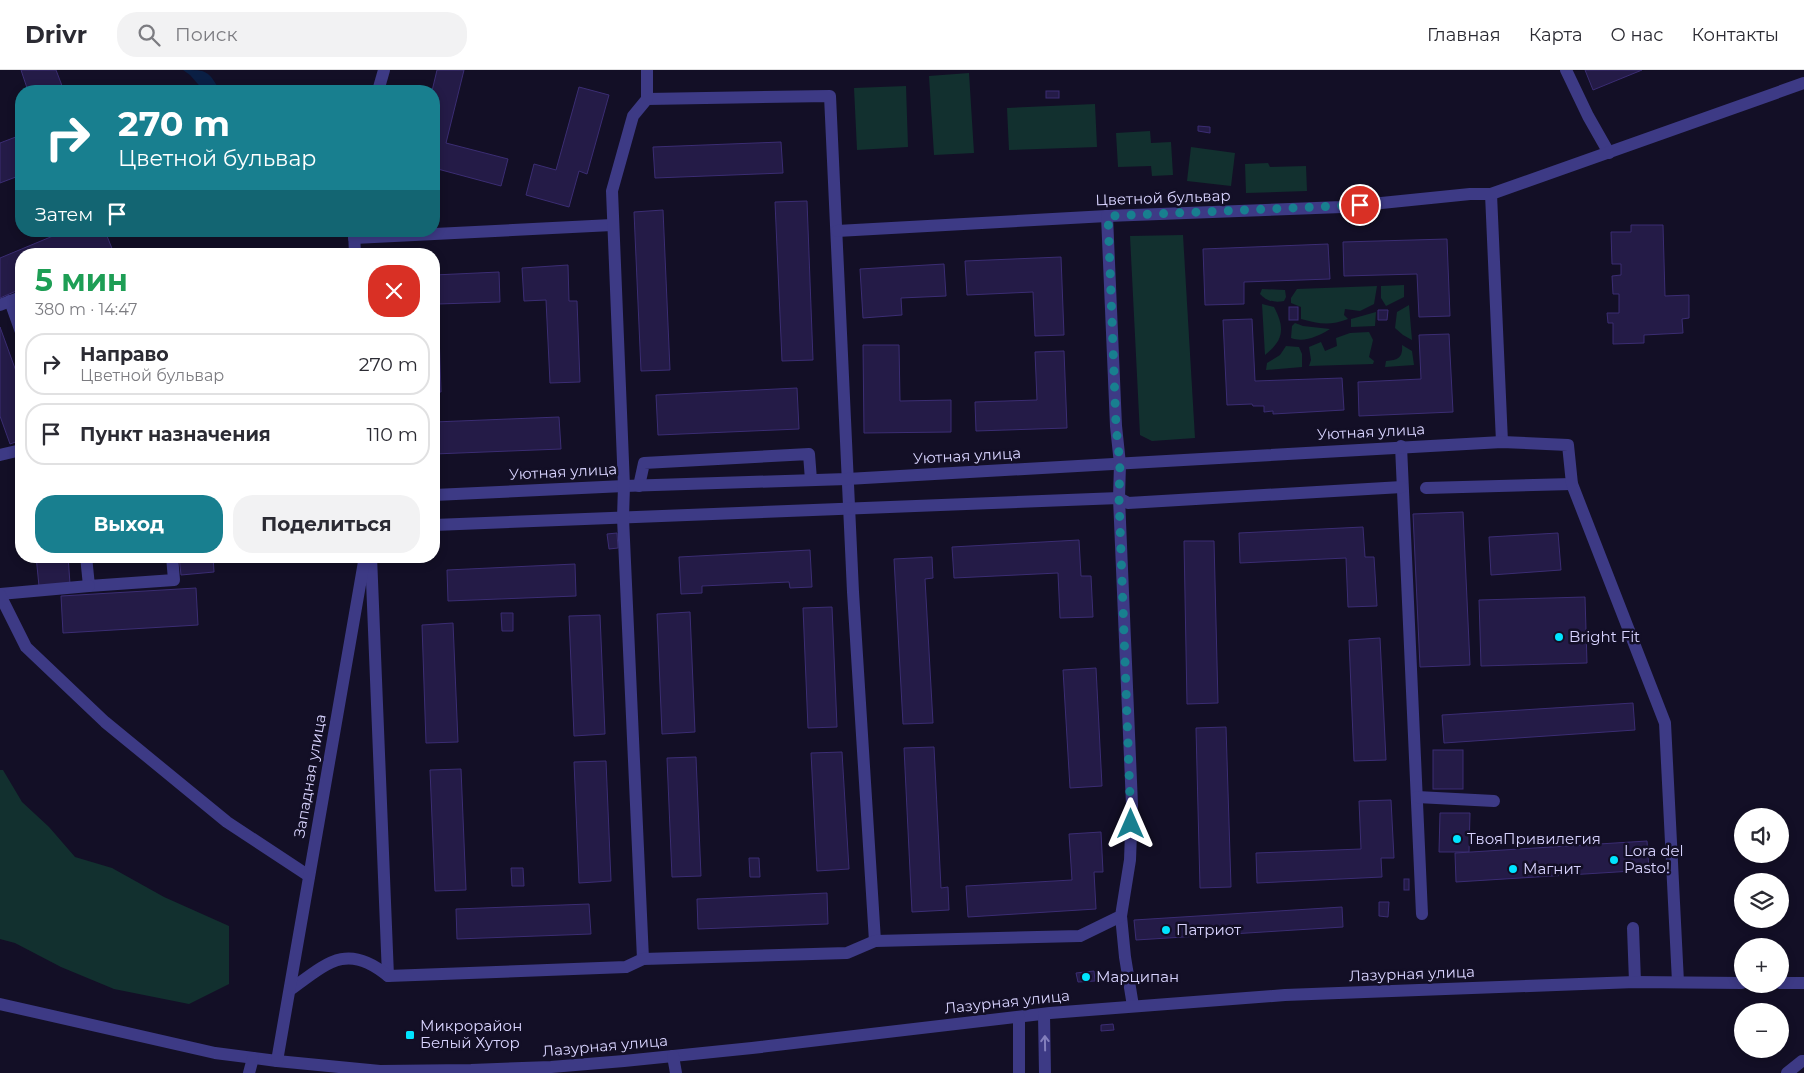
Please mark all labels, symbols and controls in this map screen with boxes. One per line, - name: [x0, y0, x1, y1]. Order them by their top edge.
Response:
- search box: [117, 12, 467, 57]
- text: Drivr: [25, 20, 87, 49]
- icon: search: [135, 21, 163, 49]
- text: Поиск: [175, 23, 238, 46]
- text: Главная: [1427, 24, 1501, 46]
- text: Карта: [1529, 24, 1583, 46]
- text: О нас: [1611, 24, 1663, 46]
- text: Контакты: [1691, 24, 1779, 46]
- text: 270 m: [118, 102, 230, 145]
- icon: right: [35, 105, 100, 170]
- text: Цветной бульвар: [118, 145, 316, 172]
- pin: [1339, 184, 1381, 226]
- street label: Цветной бульвар: [1095, 186, 1231, 209]
- icon: arrive: [1346, 191, 1374, 219]
- icon: arrive: [103, 200, 131, 228]
- text: Затем: [35, 203, 93, 226]
- text: 5 мин: [35, 262, 128, 299]
- button: close: [368, 265, 420, 317]
- text: 380 m · 14:47: [35, 300, 137, 319]
- text: Направо: [80, 343, 169, 366]
- icon: right: [37, 350, 65, 378]
- text: 270 m: [359, 353, 418, 376]
- text: Цветной бульвар: [80, 366, 224, 385]
- street label: Уютная улица: [1316, 419, 1425, 444]
- icon: arrive: [37, 420, 65, 448]
- text: Пункт назначения: [80, 423, 271, 446]
- text: 110 m: [367, 423, 418, 446]
- street label: Уютная улица: [912, 443, 1021, 468]
- street label: Уютная улица: [508, 459, 617, 484]
- button: Выход: [35, 495, 223, 553]
- button: Поделиться: [233, 495, 420, 553]
- place label: Bright Fit: [1569, 627, 1640, 646]
- marker: Bright Fit: [1553, 631, 1565, 643]
- street label: Западная улица: [289, 713, 330, 839]
- position arrow: [1104, 797, 1156, 849]
- map controls: [1734, 808, 1789, 1058]
- button: sound: [1734, 808, 1789, 863]
- place label: ТвояПривилегия: [1467, 829, 1601, 848]
- marker: ТвояПривилегия: [1451, 833, 1463, 845]
- place label: Lora del Pasto!: [1624, 841, 1684, 877]
- marker: Lora del Pasto!: [1608, 854, 1620, 866]
- place label: Магнит: [1523, 859, 1582, 878]
- marker: Магнит: [1507, 863, 1519, 875]
- button: layers: [1734, 873, 1789, 928]
- place label: Патриот: [1176, 920, 1242, 939]
- marker: Патриот: [1160, 924, 1172, 936]
- button: +: [1734, 938, 1789, 993]
- street label: Лазурная улица: [1349, 962, 1475, 985]
- place label: Марципан: [1096, 967, 1179, 986]
- marker: Марципан: [1080, 971, 1092, 983]
- street label: Лазурная улица: [943, 985, 1071, 1018]
- button: −: [1734, 1003, 1789, 1058]
- place label: Микрорайон Белый Хутор: [420, 1016, 522, 1052]
- marker: Микрорайон Белый Хутор: [404, 1029, 416, 1041]
- street label: Лазурная улица: [541, 1031, 669, 1060]
- one-way arrow: [1040, 1036, 1049, 1052]

